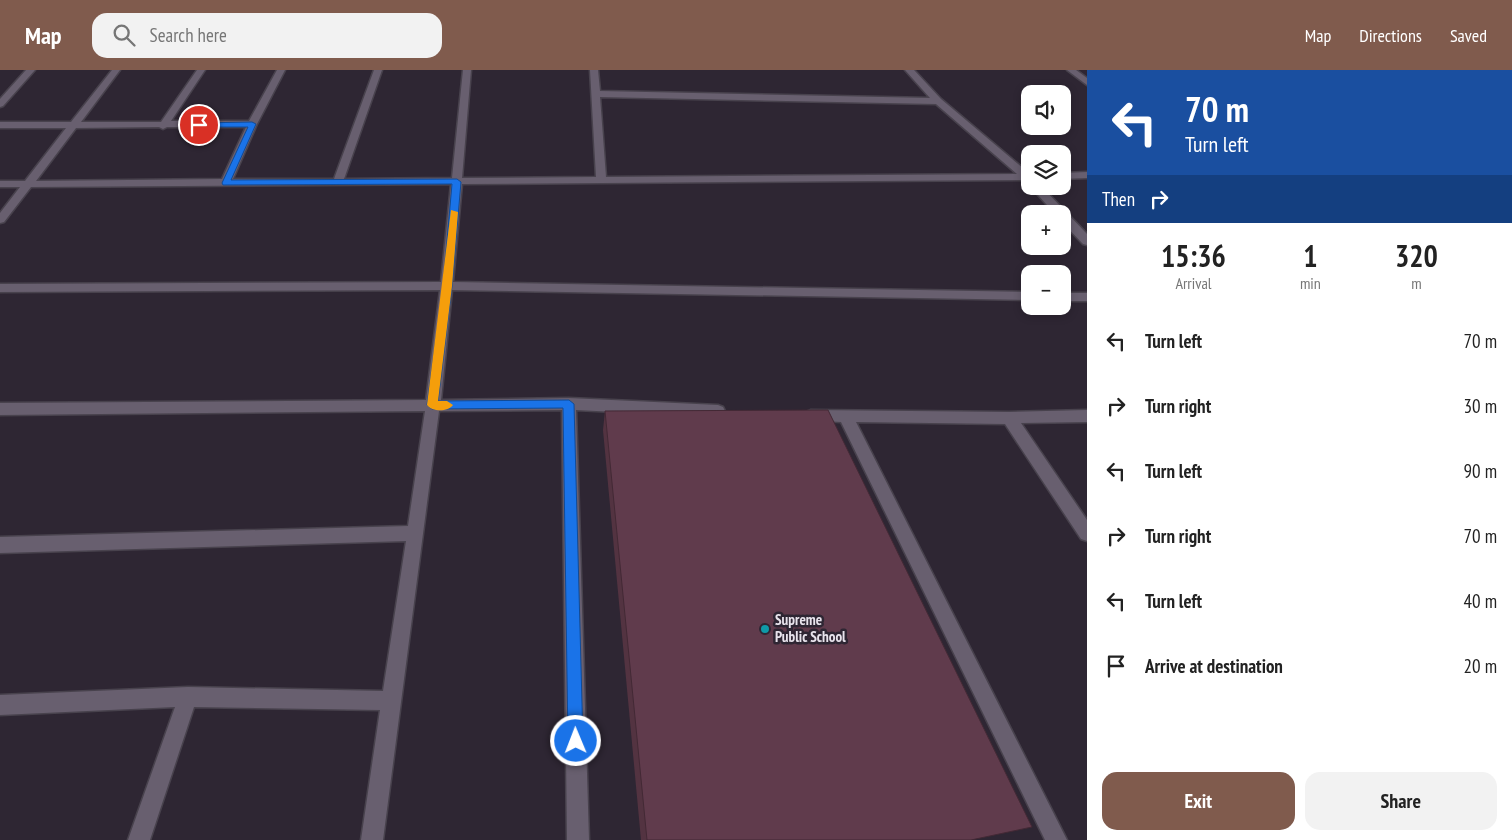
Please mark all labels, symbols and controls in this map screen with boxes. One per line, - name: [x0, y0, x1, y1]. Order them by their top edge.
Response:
- search box: [92, 13, 442, 58]
- text: Map: [25, 20, 62, 51]
- icon: search: [110, 21, 138, 49]
- text: Search here: [150, 23, 227, 47]
- text: Map: [1305, 24, 1331, 47]
- text: Directions: [1359, 24, 1422, 47]
- text: Saved: [1450, 24, 1487, 47]
- map controls: [1021, 85, 1071, 315]
- button: sound: [1021, 85, 1071, 135]
- text: 70 m: [1185, 86, 1249, 132]
- icon: left: [1102, 90, 1167, 155]
- pin: [178, 104, 220, 146]
- icon: arrive: [185, 111, 213, 139]
- text: Turn left: [1185, 130, 1249, 158]
- button: layers: [1021, 145, 1071, 195]
- icon: right: [1145, 185, 1173, 213]
- text: Then: [1102, 187, 1135, 211]
- button: +: [1021, 205, 1071, 255]
- text: 15:36: [1161, 236, 1226, 275]
- text: 1: [1303, 236, 1318, 275]
- text: 320: [1395, 236, 1438, 275]
- button: −: [1021, 265, 1071, 315]
- text: Arrival: [1175, 273, 1212, 293]
- text: min: [1300, 273, 1321, 293]
- text: m: [1411, 273, 1422, 293]
- icon: left: [1102, 327, 1130, 355]
- text: Turn left: [1145, 329, 1202, 353]
- text: 70 m: [1464, 329, 1497, 353]
- icon: right: [1102, 392, 1130, 420]
- text: Turn right: [1145, 394, 1211, 418]
- text: 30 m: [1464, 394, 1497, 418]
- icon: left: [1102, 457, 1130, 485]
- text: Turn left: [1145, 459, 1202, 483]
- text: 90 m: [1464, 459, 1497, 483]
- icon: right: [1102, 522, 1130, 550]
- text: Turn right: [1145, 524, 1211, 548]
- text: 70 m: [1464, 524, 1497, 548]
- icon: left: [1102, 587, 1130, 615]
- text: Turn left: [1145, 589, 1202, 613]
- text: 40 m: [1464, 589, 1497, 613]
- place label: Supreme Public School: [775, 610, 846, 646]
- marker: Supreme Public School: [759, 623, 771, 635]
- icon: arrive: [1102, 652, 1130, 680]
- text: Arrive at destination: [1145, 654, 1283, 678]
- text: 20 m: [1464, 654, 1497, 678]
- position arrow: [549, 714, 601, 766]
- button: Exit: [1102, 772, 1295, 830]
- button: Share: [1305, 772, 1497, 830]

